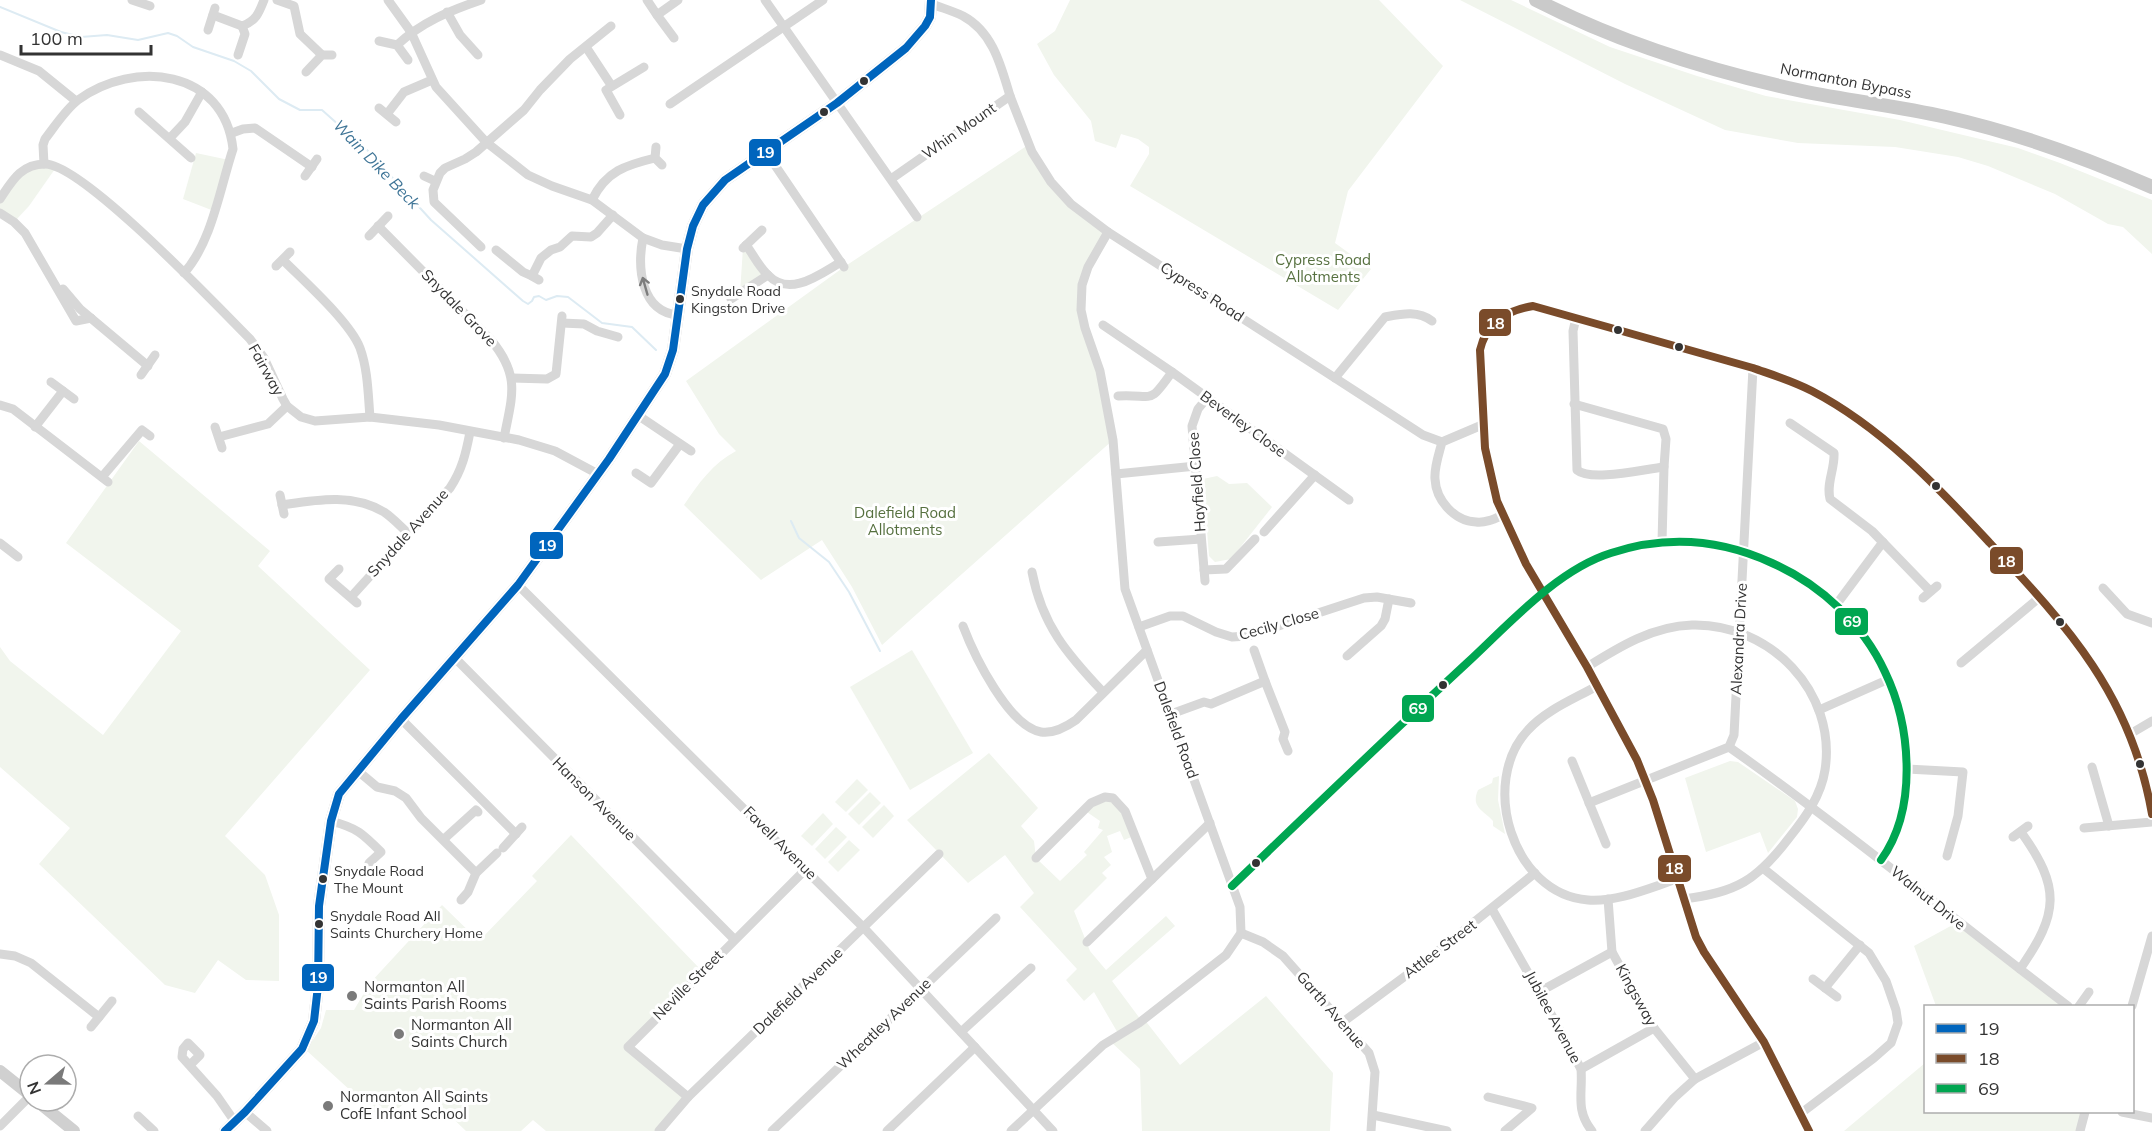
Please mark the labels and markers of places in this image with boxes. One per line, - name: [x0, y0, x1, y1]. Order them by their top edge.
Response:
- unlabelled marker: [858, 75, 870, 87]
- unlabelled marker: [818, 106, 830, 118]
- place label: Snydale Road Kingston Drive: [691, 282, 785, 317]
- marker: Snydale Road Kingston Drive: [674, 293, 686, 305]
- unlabelled marker: [1612, 324, 1624, 336]
- unlabelled marker: [1673, 341, 1685, 353]
- unlabelled marker: [1930, 480, 1942, 492]
- unlabelled marker: [2054, 616, 2066, 628]
- unlabelled marker: [1437, 679, 1449, 691]
- unlabelled marker: [2134, 758, 2146, 770]
- unlabelled marker: [1250, 857, 1262, 869]
- place label: Snydale Road The Mount: [334, 862, 424, 897]
- marker: Snydale Road The Mount: [317, 873, 329, 885]
- place label: Snydale Road All Saints Churchery Home: [330, 907, 483, 942]
- marker: Snydale Road All Saints Churchery Home: [313, 918, 325, 930]
- place label: Normanton All Saints Parish Rooms: [364, 977, 507, 1013]
- marker: Normanton All Saints Parish Rooms: [345, 989, 359, 1003]
- place label: Normanton All Saints Church: [411, 1015, 512, 1051]
- marker: Normanton All Saints Church: [392, 1027, 406, 1041]
- place label: Normanton All Saints CofE Infant School: [340, 1087, 488, 1123]
- marker: Normanton All Saints CofE Infant School: [321, 1099, 335, 1113]

